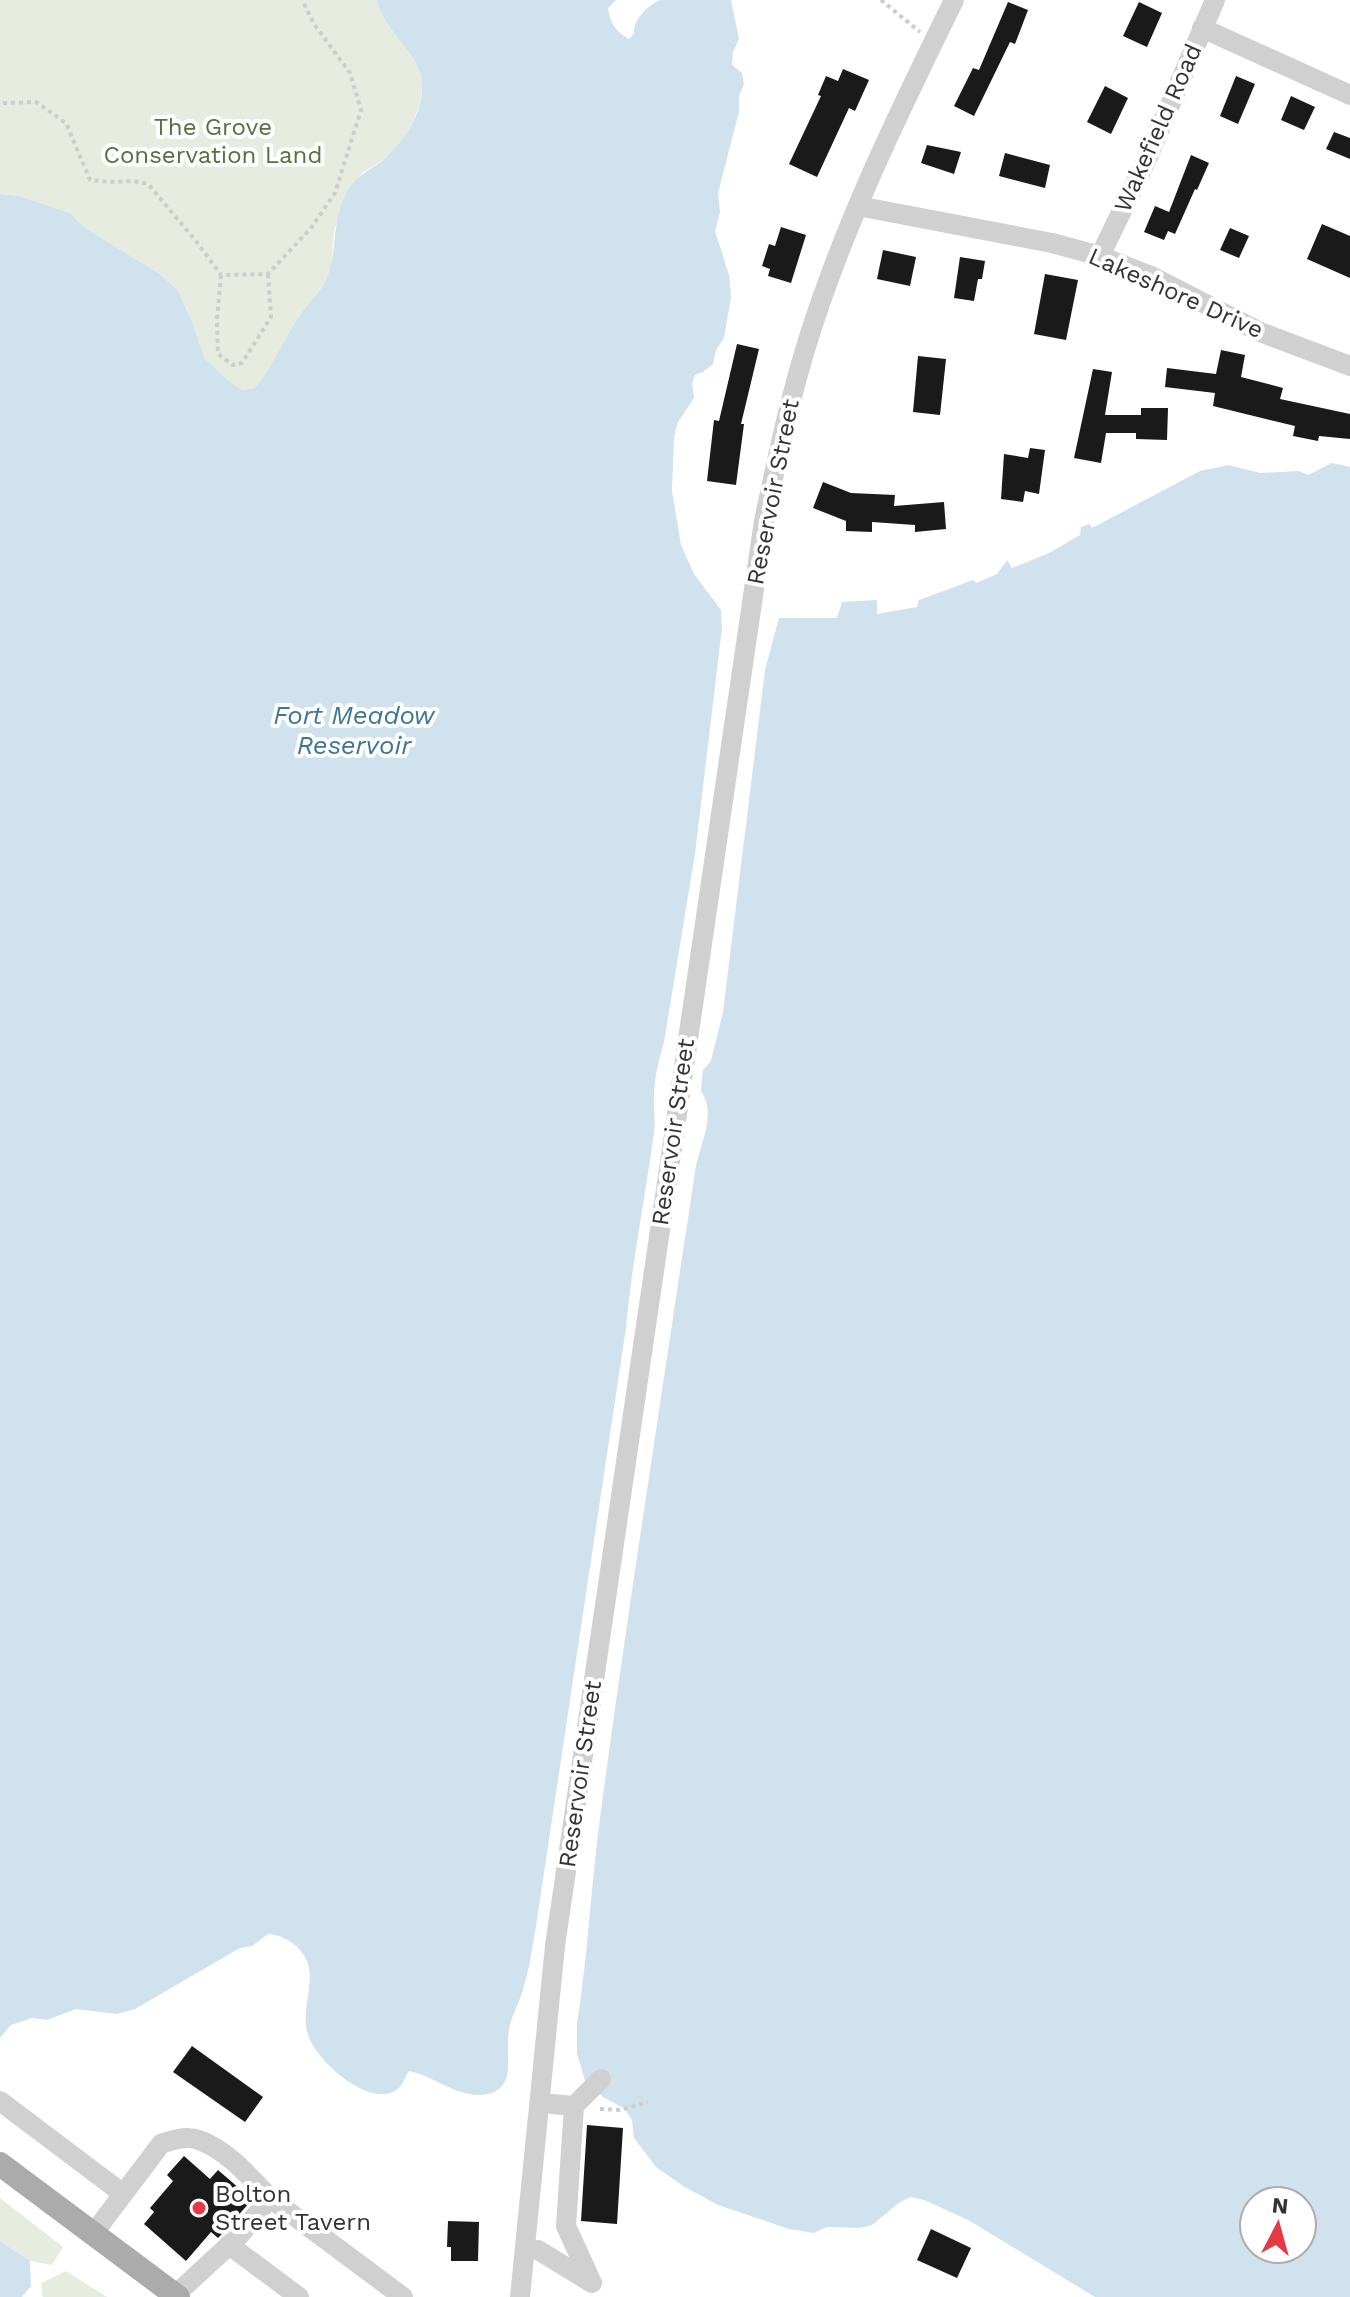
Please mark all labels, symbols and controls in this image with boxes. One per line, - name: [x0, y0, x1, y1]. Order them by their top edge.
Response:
- street label: Wakefield Road: [1108, 39, 1208, 217]
- park label: The Grove Conservation Land: [104, 113, 323, 169]
- street label: Lakeshore Drive: [1084, 242, 1268, 344]
- street label: Reservoir Street: [741, 397, 805, 587]
- water label: Fort Meadow Reservoir: [273, 700, 436, 760]
- street label: Reservoir Street: [646, 1037, 700, 1227]
- street label: Reservoir Street: [553, 1679, 607, 1869]
- place label: Bolton Street Tavern: [215, 2180, 371, 2236]
- north arrow: [1238, 2185, 1318, 2265]
- text: N: [1271, 2192, 1289, 2219]
- marker: Bolton Street Tavern: [190, 2199, 208, 2217]

